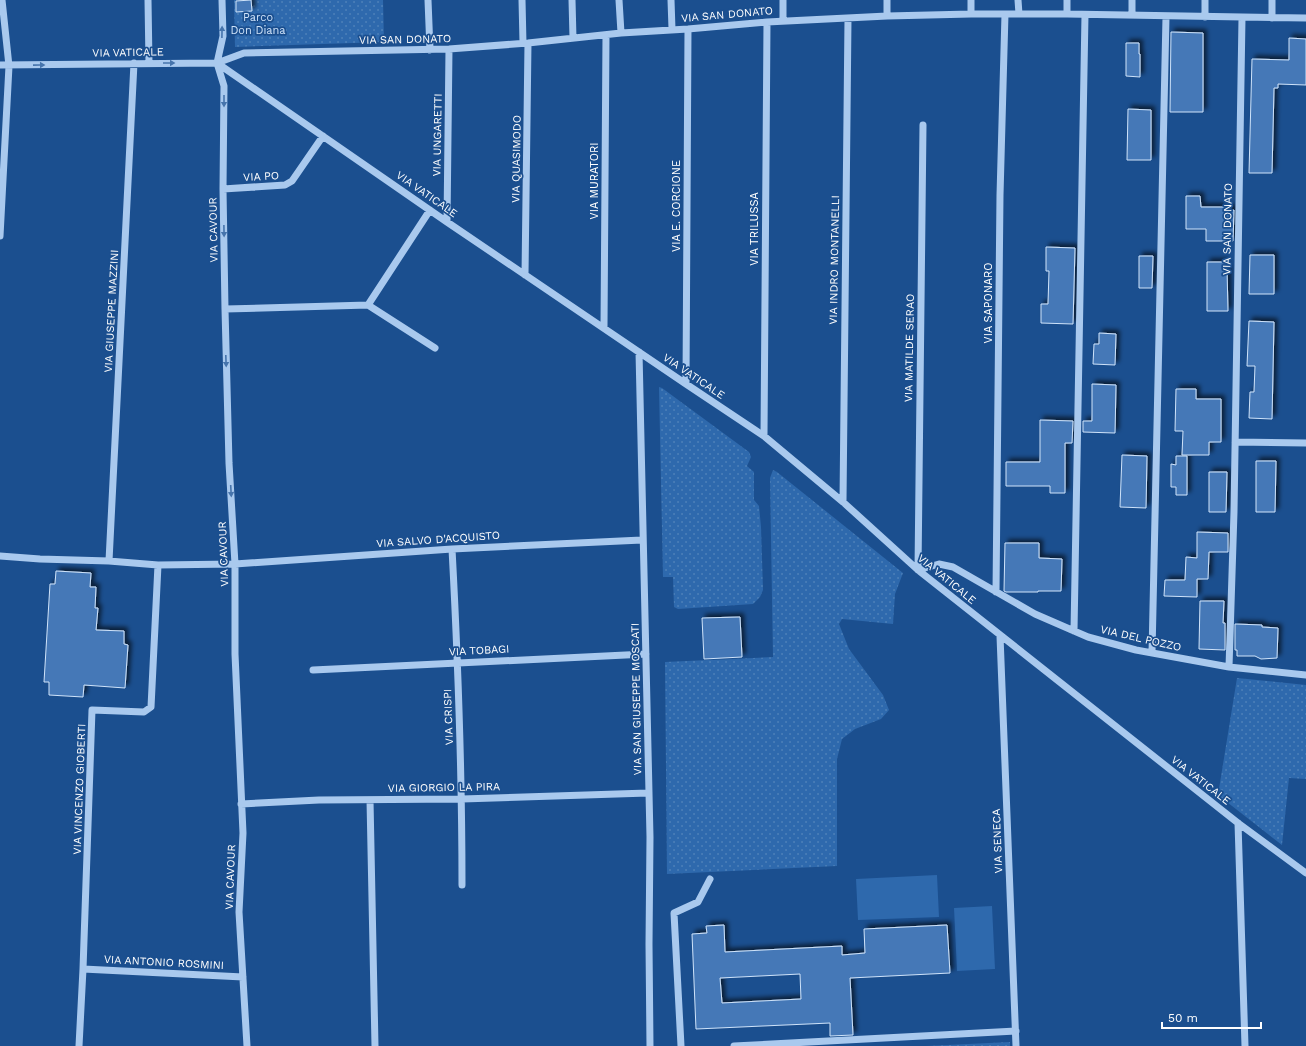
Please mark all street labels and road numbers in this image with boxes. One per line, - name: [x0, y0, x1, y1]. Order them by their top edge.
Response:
- street label: VIA SAN DONATO: [681, 4, 773, 25]
- street label: VIA SAN DONATO: [359, 32, 451, 47]
- street label: VIA VATICALE: [92, 45, 164, 60]
- street label: VIA UNGARETTI: [430, 93, 445, 177]
- street label: VIA QUASIMODO: [509, 115, 524, 203]
- street label: VIA MURATORI: [588, 143, 601, 219]
- street label: VIA E. CORCIONE: [670, 160, 683, 252]
- street label: VIA PO: [243, 169, 279, 184]
- street label: VIA VATICALE: [394, 169, 460, 220]
- street label: VIA SAN DONATO: [1220, 183, 1235, 275]
- street label: VIA TRILUSSA: [748, 192, 761, 266]
- street label: VIA INDRO MONTANELLI: [827, 195, 842, 325]
- street label: VIA CAVOUR: [206, 197, 221, 263]
- street label: VIA GIUSEPPE MAZZINI: [102, 249, 121, 373]
- street label: VIA SAPONARO: [982, 263, 995, 343]
- street label: VIA MATILDE SERAO: [902, 294, 917, 402]
- street label: VIA VATICALE: [660, 351, 727, 402]
- street label: VIA CAVOUR: [216, 521, 231, 587]
- street label: VIA SALVO D'ACQUISTO: [376, 529, 500, 550]
- street label: VIA VATICALE: [915, 552, 979, 607]
- street label: VIA SAN GIUSEPPE MOSCATI: [629, 623, 644, 775]
- street label: VIA DEL POZZO: [1099, 623, 1183, 654]
- street label: VIA TOBAGI: [448, 642, 510, 659]
- street label: VIA CRISPI: [441, 689, 456, 745]
- street label: VIA VINCENZO GIOBERTI: [71, 723, 88, 855]
- street label: VIA VATICALE: [1168, 753, 1233, 808]
- street label: VIA GIORGIO LA PIRA: [388, 780, 500, 795]
- street label: VIA SENECA: [990, 808, 1005, 874]
- street label: VIA CAVOUR: [223, 844, 238, 910]
- street label: VIA ANTONIO ROSMINI: [104, 953, 224, 972]

